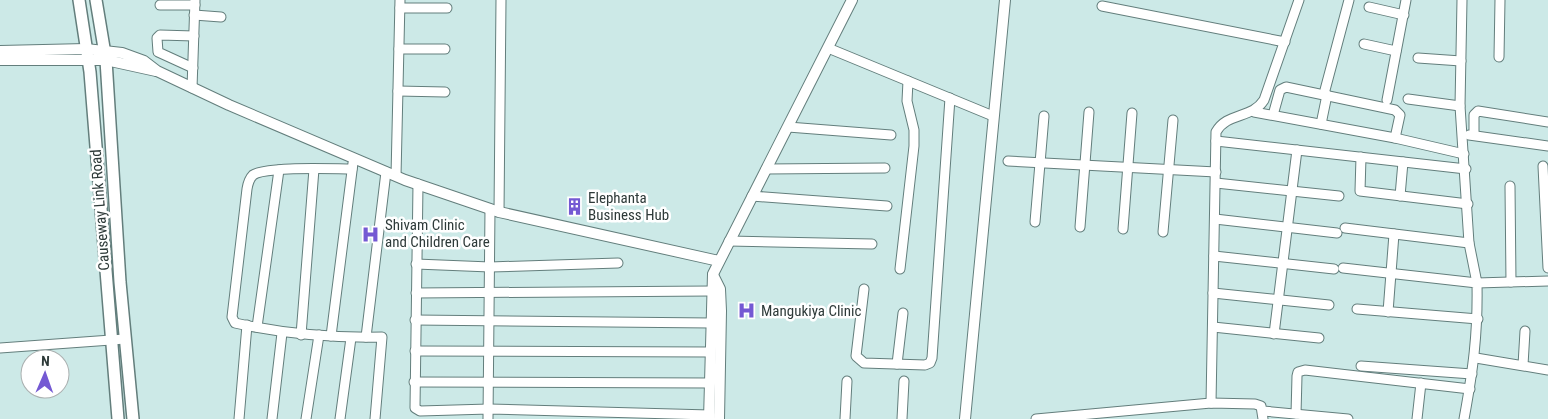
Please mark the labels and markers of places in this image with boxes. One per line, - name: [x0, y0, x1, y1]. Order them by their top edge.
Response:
- place label: Elephanta Business Hub: [588, 189, 669, 224]
- building icon: Elephanta Business Hub: [564, 197, 584, 217]
- place label: Shivam Clinic and Children Care: [385, 216, 490, 251]
- hospital icon: Shivam Clinic and Children Care: [361, 224, 381, 244]
- hospital icon: Mangukiya Clinic: [737, 301, 757, 321]
- place label: Mangukiya Clinic: [761, 302, 861, 320]

